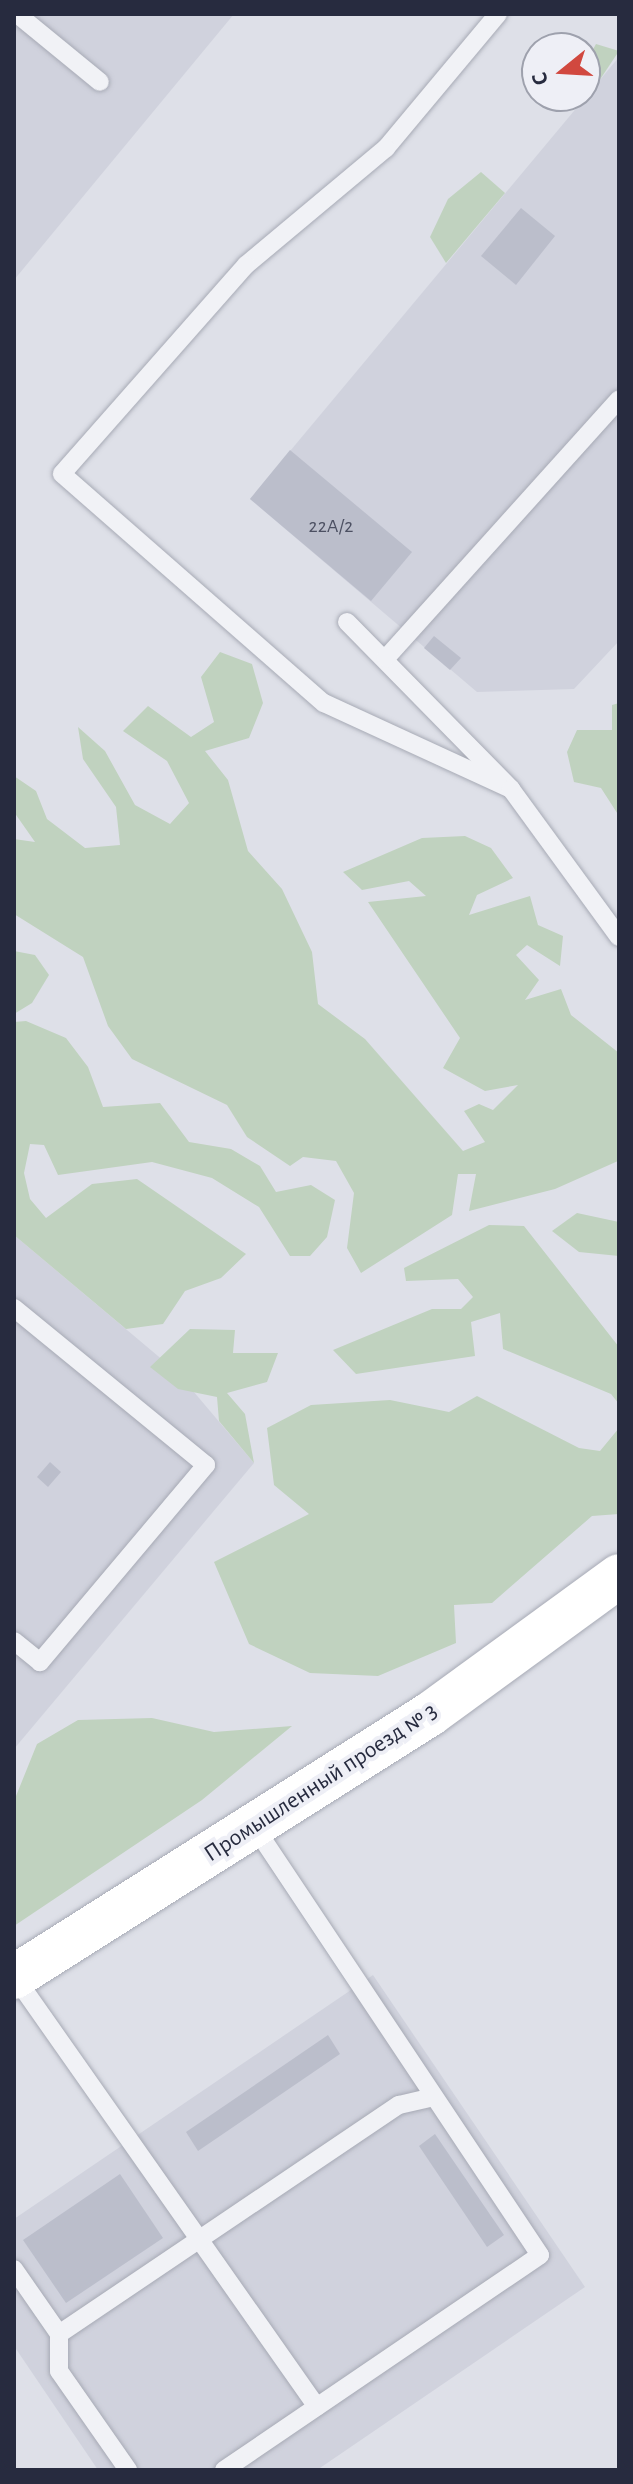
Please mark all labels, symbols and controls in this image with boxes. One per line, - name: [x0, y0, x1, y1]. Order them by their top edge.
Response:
- north arrow: [521, 32, 601, 112]
- text: С: [528, 70, 552, 88]
- house number: 22А/2: [309, 514, 353, 538]
- street label: Промышленный проезд № 3: [199, 1697, 443, 1869]

